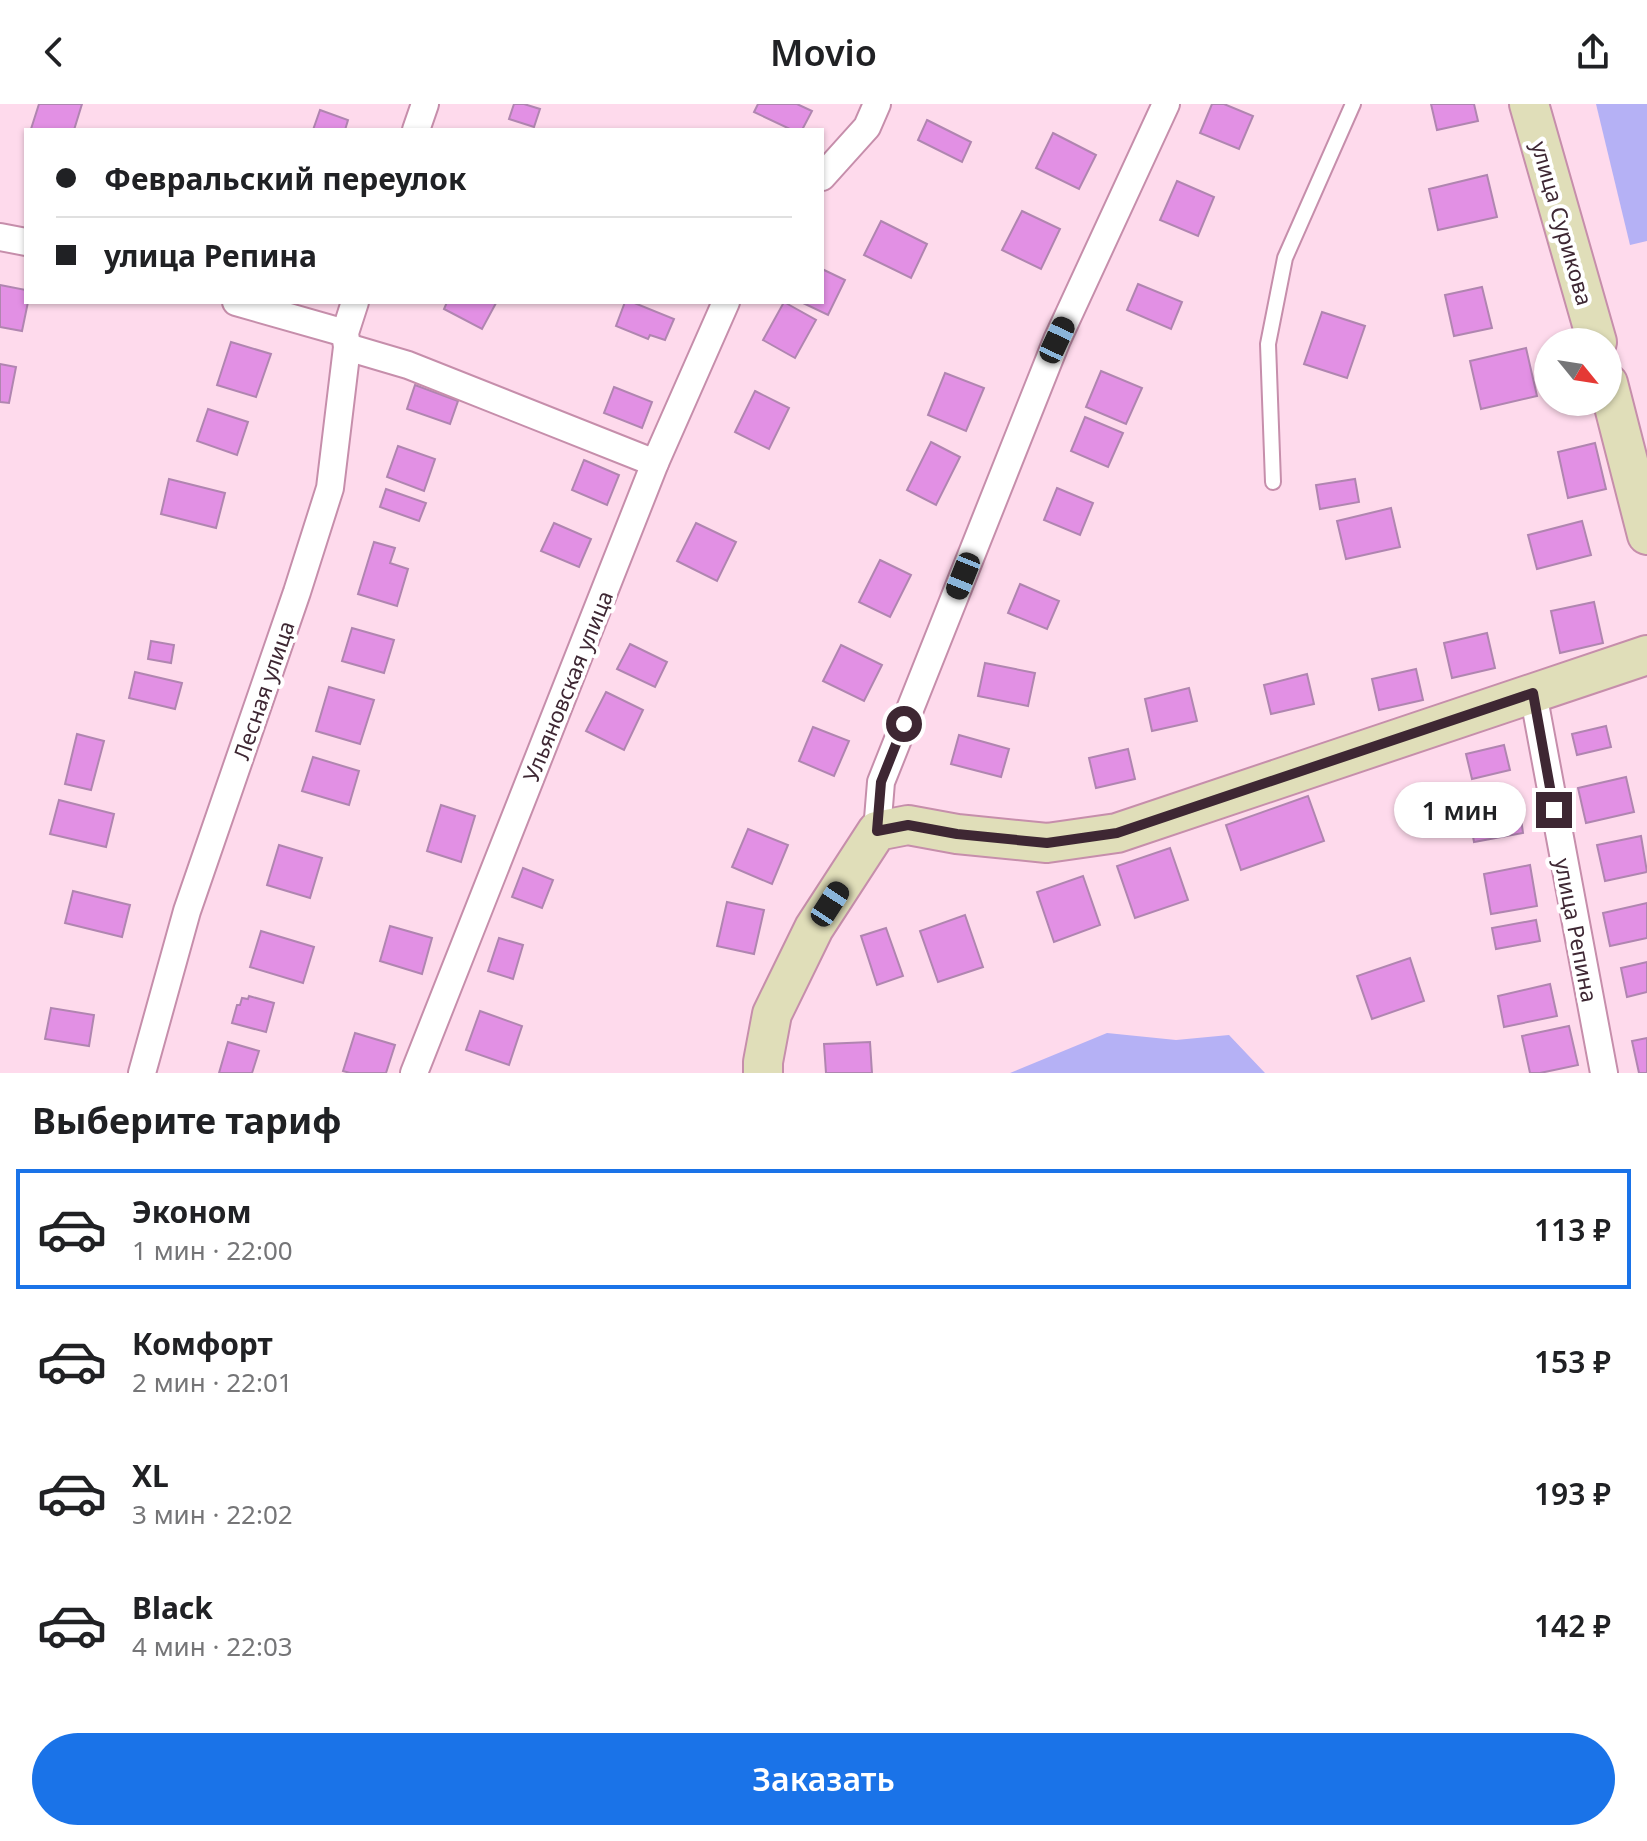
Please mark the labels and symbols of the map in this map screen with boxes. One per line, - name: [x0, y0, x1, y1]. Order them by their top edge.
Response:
- street label: улица Сурикова: [1525, 137, 1601, 309]
- car: [1036, 313, 1078, 367]
- north arrow: [1534, 328, 1622, 416]
- car: [943, 549, 983, 603]
- street label: Ульяновская улица: [515, 586, 619, 786]
- street label: Лесная улица: [225, 617, 301, 763]
- route start: [886, 706, 922, 742]
- callout: 1 мин: [1394, 782, 1526, 838]
- route end: [1536, 792, 1572, 828]
- street label: улица Репина: [1548, 855, 1606, 1005]
- car: [807, 877, 853, 931]

